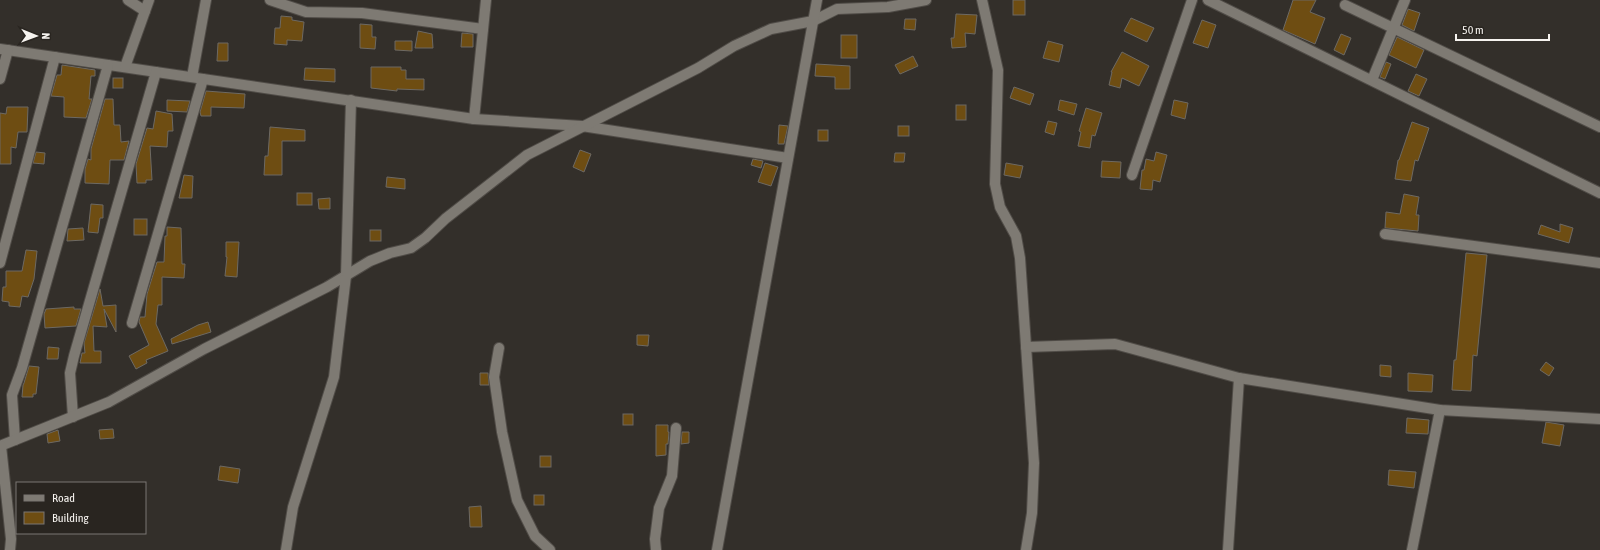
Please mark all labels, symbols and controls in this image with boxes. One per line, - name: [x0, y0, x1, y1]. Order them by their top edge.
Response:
- north arrow: [16, 16, 56, 56]
- scale bar: [1456, 16, 1549, 42]
- text: 50 m: [1462, 23, 1484, 37]
- text: N: [40, 33, 52, 40]
- legend: [16, 482, 146, 534]
- text: Road: [52, 491, 75, 505]
- text: Building: [52, 511, 90, 525]

